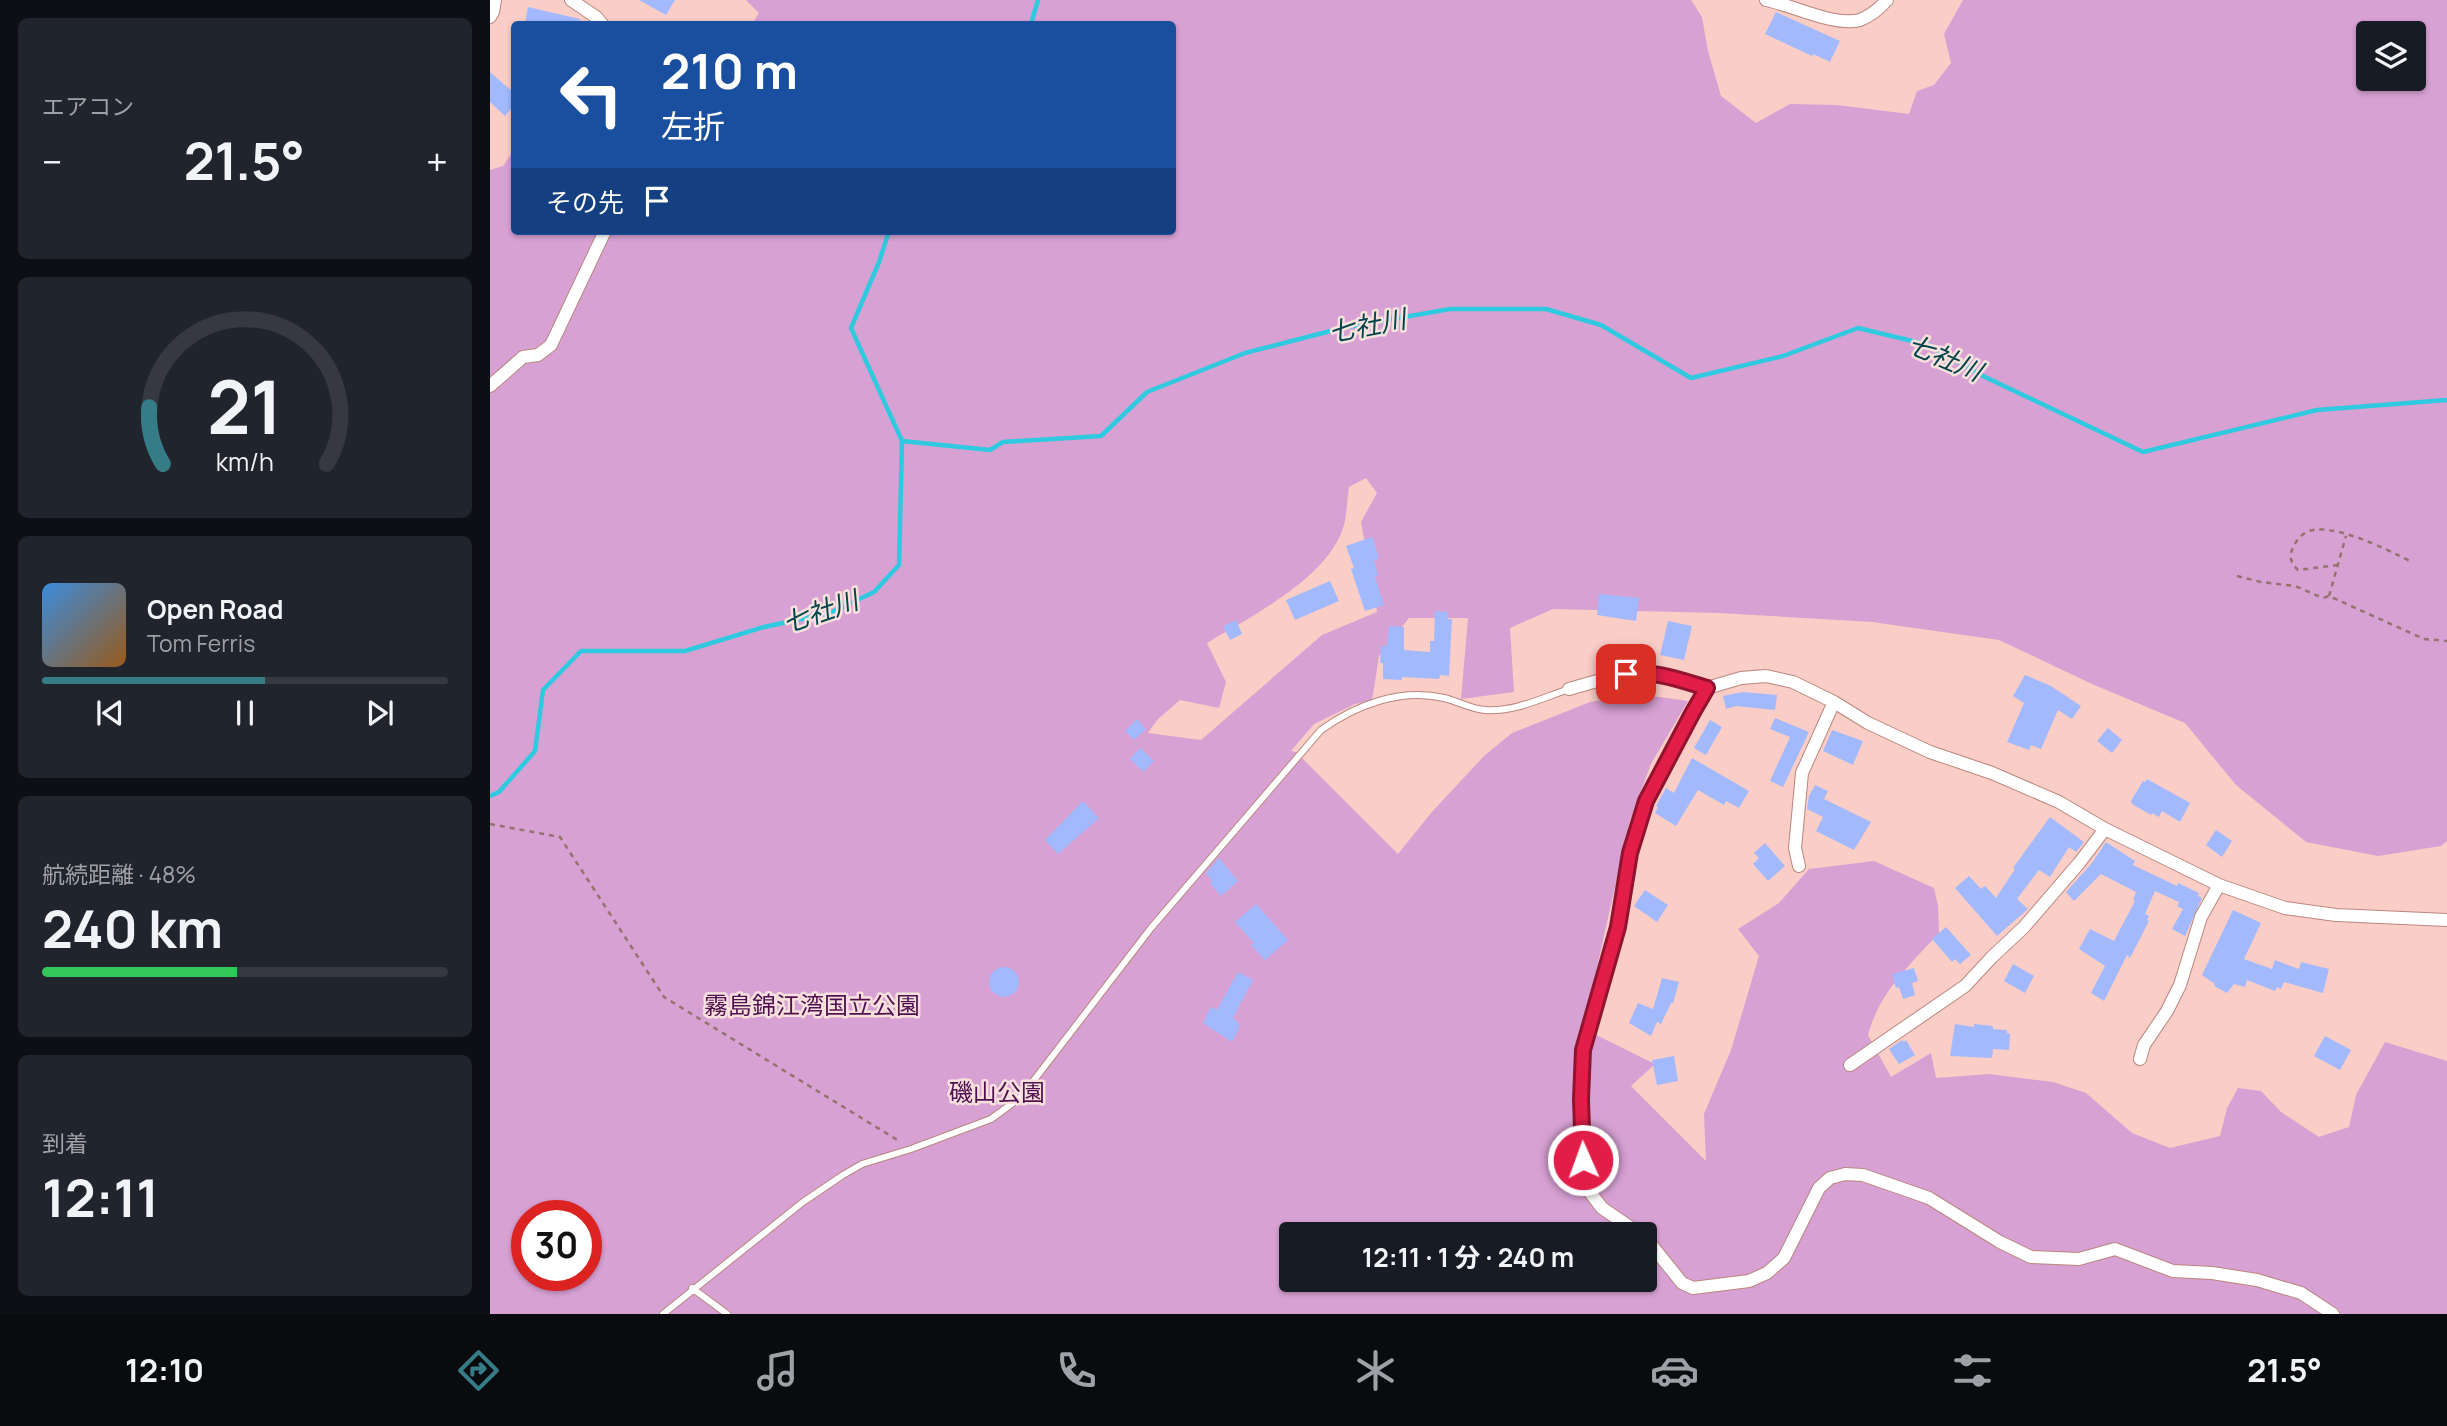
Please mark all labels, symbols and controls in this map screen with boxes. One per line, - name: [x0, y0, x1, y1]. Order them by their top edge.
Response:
- map controls: [2356, 21, 2426, 91]
- button: layers: [2356, 21, 2426, 91]
- text: 210 m: [661, 37, 798, 104]
- icon: left: [546, 49, 637, 140]
- text: エアコン: [42, 90, 134, 122]
- text: 左折: [661, 104, 725, 148]
- text: 21.5°: [184, 125, 305, 196]
- text: −: [42, 135, 63, 187]
- text: +: [426, 135, 448, 187]
- icon: arrive: [638, 182, 676, 220]
- text: その先: [546, 184, 624, 220]
- water label: 七社川: [1325, 299, 1412, 350]
- water label: 七社川: [1902, 325, 1991, 390]
- text: 21: [207, 356, 283, 456]
- text: km/h: [216, 444, 274, 479]
- water label: 七社川: [777, 580, 866, 641]
- text: Open Road: [147, 591, 283, 627]
- text: Tom Ferris: [147, 627, 255, 659]
- pin: [1596, 644, 1656, 704]
- icon: arrive: [1607, 655, 1645, 693]
- icon: previous: [91, 694, 129, 732]
- icon: pause: [226, 694, 264, 732]
- icon: next: [361, 694, 399, 732]
- text: 航続距離 · 48%: [42, 858, 196, 890]
- text: 240 km: [42, 893, 223, 964]
- park label: 霧島錦江湾国立公園: [704, 988, 920, 1021]
- park label: 磯山公園: [949, 1075, 1045, 1108]
- position arrow: [1546, 1123, 1620, 1197]
- text: 到着: [42, 1127, 88, 1159]
- text: 12:11: [42, 1162, 159, 1233]
- speed limit sign: 30: [511, 1200, 602, 1291]
- text: 12:11 · 1 分 · 240 m: [1362, 1239, 1574, 1275]
- icon: directions: [454, 1346, 503, 1395]
- icon: music: [753, 1346, 802, 1395]
- icon: phone: [1052, 1346, 1101, 1395]
- icon: climate: [1351, 1346, 1400, 1395]
- icon: car: [1650, 1346, 1699, 1395]
- icon: filters: [1948, 1346, 1997, 1395]
- text: 12:10: [125, 1348, 204, 1392]
- text: 21.5°: [2247, 1348, 2322, 1392]

